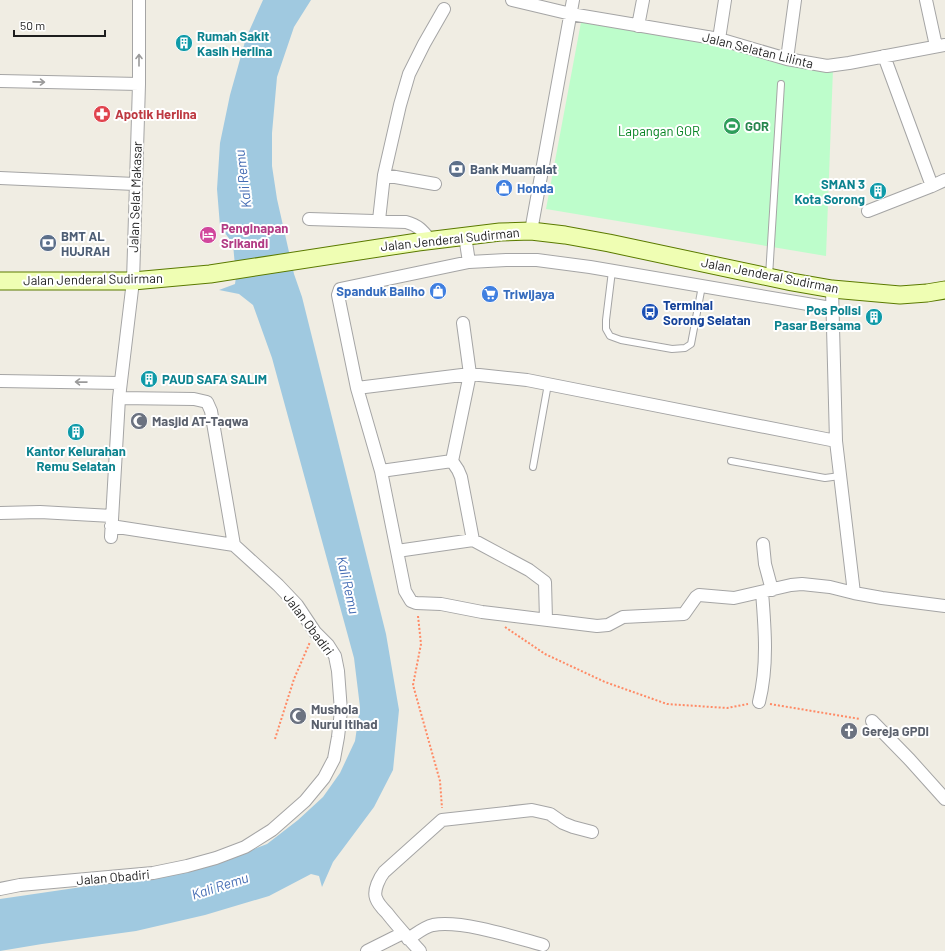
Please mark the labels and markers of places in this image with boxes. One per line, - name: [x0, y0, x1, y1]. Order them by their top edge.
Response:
- place label: Rumah Sakit Kasih Herlina: [197, 28, 272, 59]
- building icon: Rumah Sakit Kasih Herlina: [174, 33, 194, 53]
- pharmacy icon: Apotik Herlina: [92, 104, 112, 124]
- place label: Apotik Herlina: [115, 106, 197, 122]
- sports icon: GOR: [722, 116, 742, 136]
- place label: GOR: [745, 118, 769, 134]
- bank icon: Bank Muamalat: [447, 159, 467, 179]
- place label: Bank Muamalat: [470, 161, 557, 177]
- place label: SMAN 3 Kota Sorong: [795, 176, 865, 207]
- shop icon: Honda: [494, 178, 514, 198]
- place label: Honda: [517, 180, 554, 196]
- building icon: SMAN 3 Kota Sorong: [868, 181, 888, 201]
- place label: Penginapan Srikandi: [221, 220, 288, 251]
- hotel icon: Penginapan Srikandi: [198, 225, 218, 245]
- place label: BMT AL HUJRAH: [61, 228, 110, 259]
- bank icon: BMT AL HUJRAH: [38, 233, 58, 253]
- shop icon: Spanduk Baliho: [428, 281, 448, 301]
- place label: Spanduk Baliho: [336, 283, 425, 299]
- supermarket icon: Triwijaya: [480, 284, 500, 304]
- place label: Triwijaya: [503, 286, 555, 302]
- place label: Terminal Sorong Selatan: [663, 297, 751, 328]
- bus stop icon: Terminal Sorong Selatan: [640, 302, 660, 322]
- place label: Pos Polisi Pasar Bersama: [774, 302, 861, 333]
- building icon: Pos Polisi Pasar Bersama: [864, 307, 884, 327]
- building icon: PAUD SAFA SALIM: [139, 369, 159, 389]
- place label: PAUD SAFA SALIM: [162, 371, 267, 387]
- mosque icon: Masjid AT-Taqwa: [129, 411, 149, 431]
- place label: Masjid AT-Taqwa: [152, 413, 249, 429]
- building icon: Kantor Kelurahan Remu Selatan: [66, 422, 86, 442]
- place label: Kantor Kelurahan Remu Selatan: [26, 443, 126, 474]
- place label: Mushola Nurul Itihad: [311, 701, 378, 732]
- mosque icon: Mushola Nurul Itihad: [288, 706, 308, 726]
- church icon: Gereja GPDI: [839, 721, 859, 741]
- place label: Gereja GPDI: [862, 723, 929, 739]

